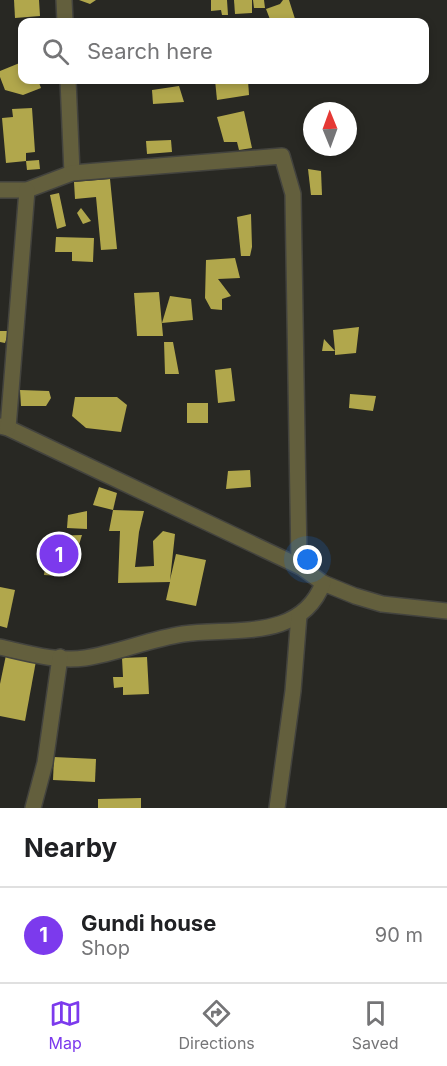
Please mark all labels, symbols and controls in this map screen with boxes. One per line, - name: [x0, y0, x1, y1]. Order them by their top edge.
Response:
- search box: [18, 18, 429, 84]
- icon: search: [39, 35, 72, 68]
- text: Search here: [87, 38, 213, 64]
- north arrow: [303, 102, 357, 156]
- pin: 1: [40, 532, 78, 576]
- your location: [293, 545, 322, 574]
- text: Nearby: [24, 832, 117, 863]
- text: Gundi house: [81, 910, 216, 936]
- text: 1: [39, 923, 48, 947]
- text: 90 m: [375, 923, 423, 947]
- text: Shop: [81, 936, 130, 960]
- tab: Map: [48, 997, 82, 1053]
- tab: Directions: [179, 997, 255, 1053]
- tab: Saved: [352, 997, 399, 1053]

